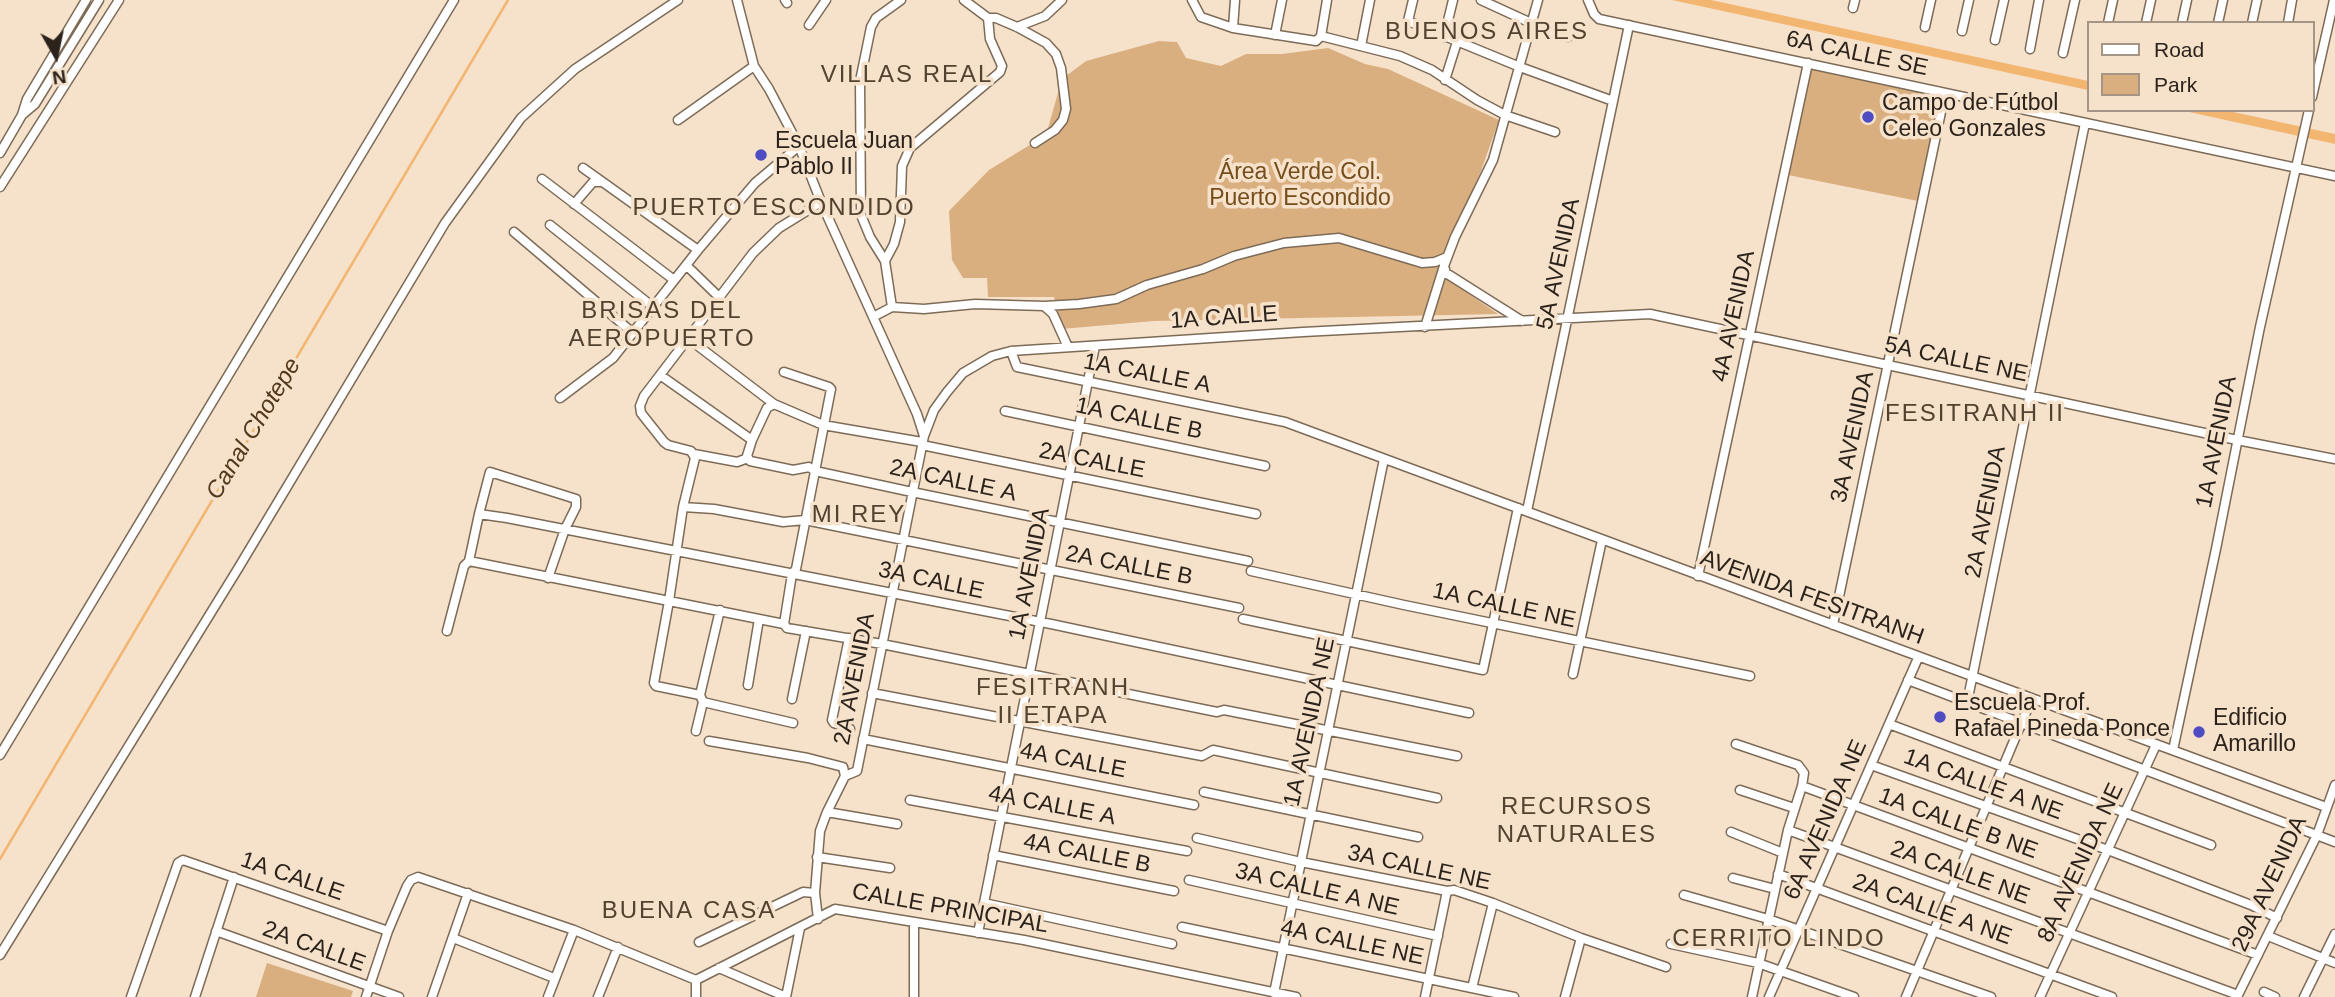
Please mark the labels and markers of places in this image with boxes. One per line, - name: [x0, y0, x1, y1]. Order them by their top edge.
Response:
- place label: Campo de Fútbol Celeo Gonzales: [1882, 90, 2058, 144]
- marker: Campo de Fútbol Celeo Gonzales: [1860, 109, 1876, 125]
- place label: Escuela Juan Pablo II: [775, 128, 913, 182]
- marker: Escuela Juan Pablo II: [753, 147, 769, 163]
- place label: Escuela Prof. Rafael Pineda Ponce: [1954, 690, 2170, 744]
- place label: Edificio Amarillo: [2213, 705, 2296, 759]
- marker: Escuela Prof. Rafael Pineda Ponce: [1932, 709, 1948, 725]
- marker: Edificio Amarillo: [2191, 724, 2207, 740]

